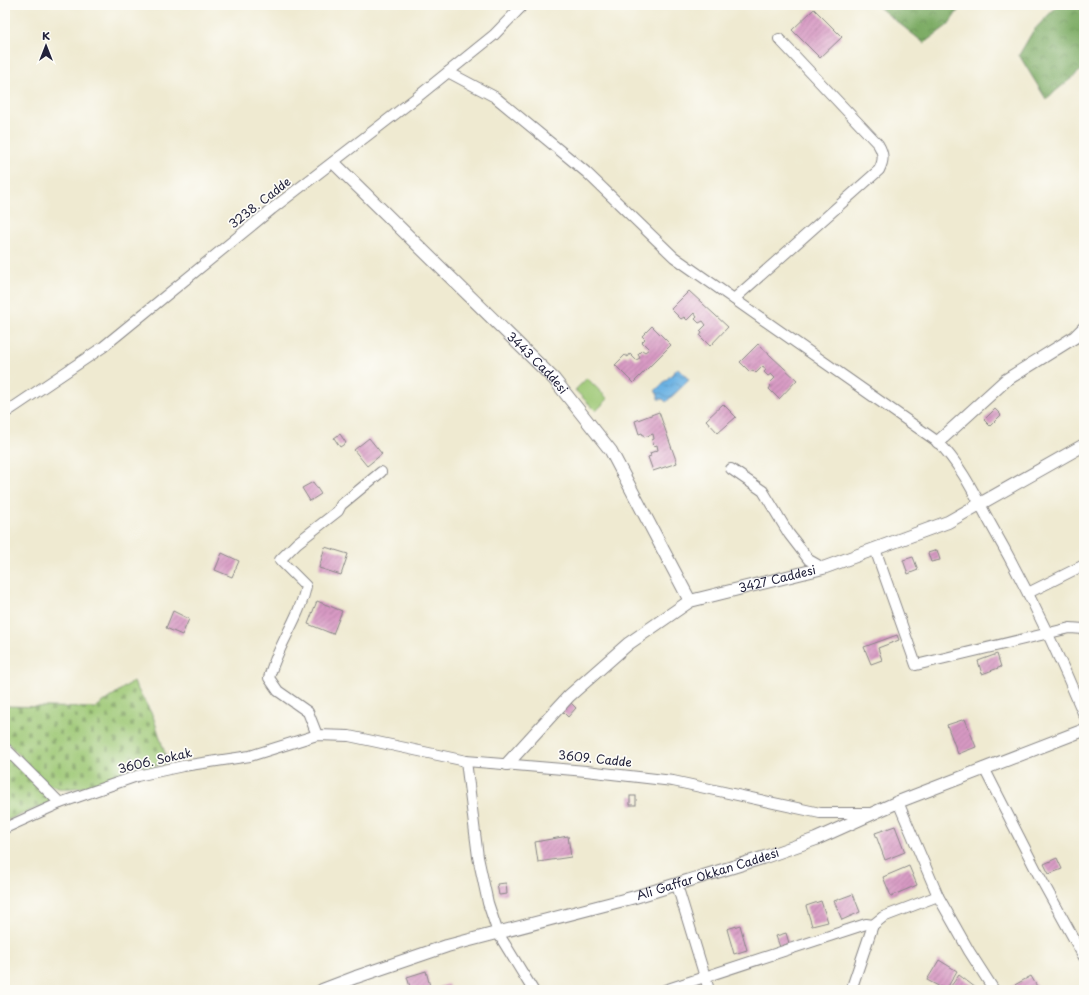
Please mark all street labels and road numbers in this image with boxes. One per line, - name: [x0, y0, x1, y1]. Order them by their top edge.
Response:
- street label: 3238. Cadde: [225, 172, 294, 232]
- street label: 3443 Caddesi: [503, 327, 572, 397]
- street label: 3427 Caddesi: [737, 560, 817, 597]
- street label: 3606. Sokak: [116, 743, 194, 777]
- street label: 3609. Cadde: [557, 745, 633, 771]
- street label: Ali Gaffar Okkan Caddesi: [634, 843, 781, 904]

